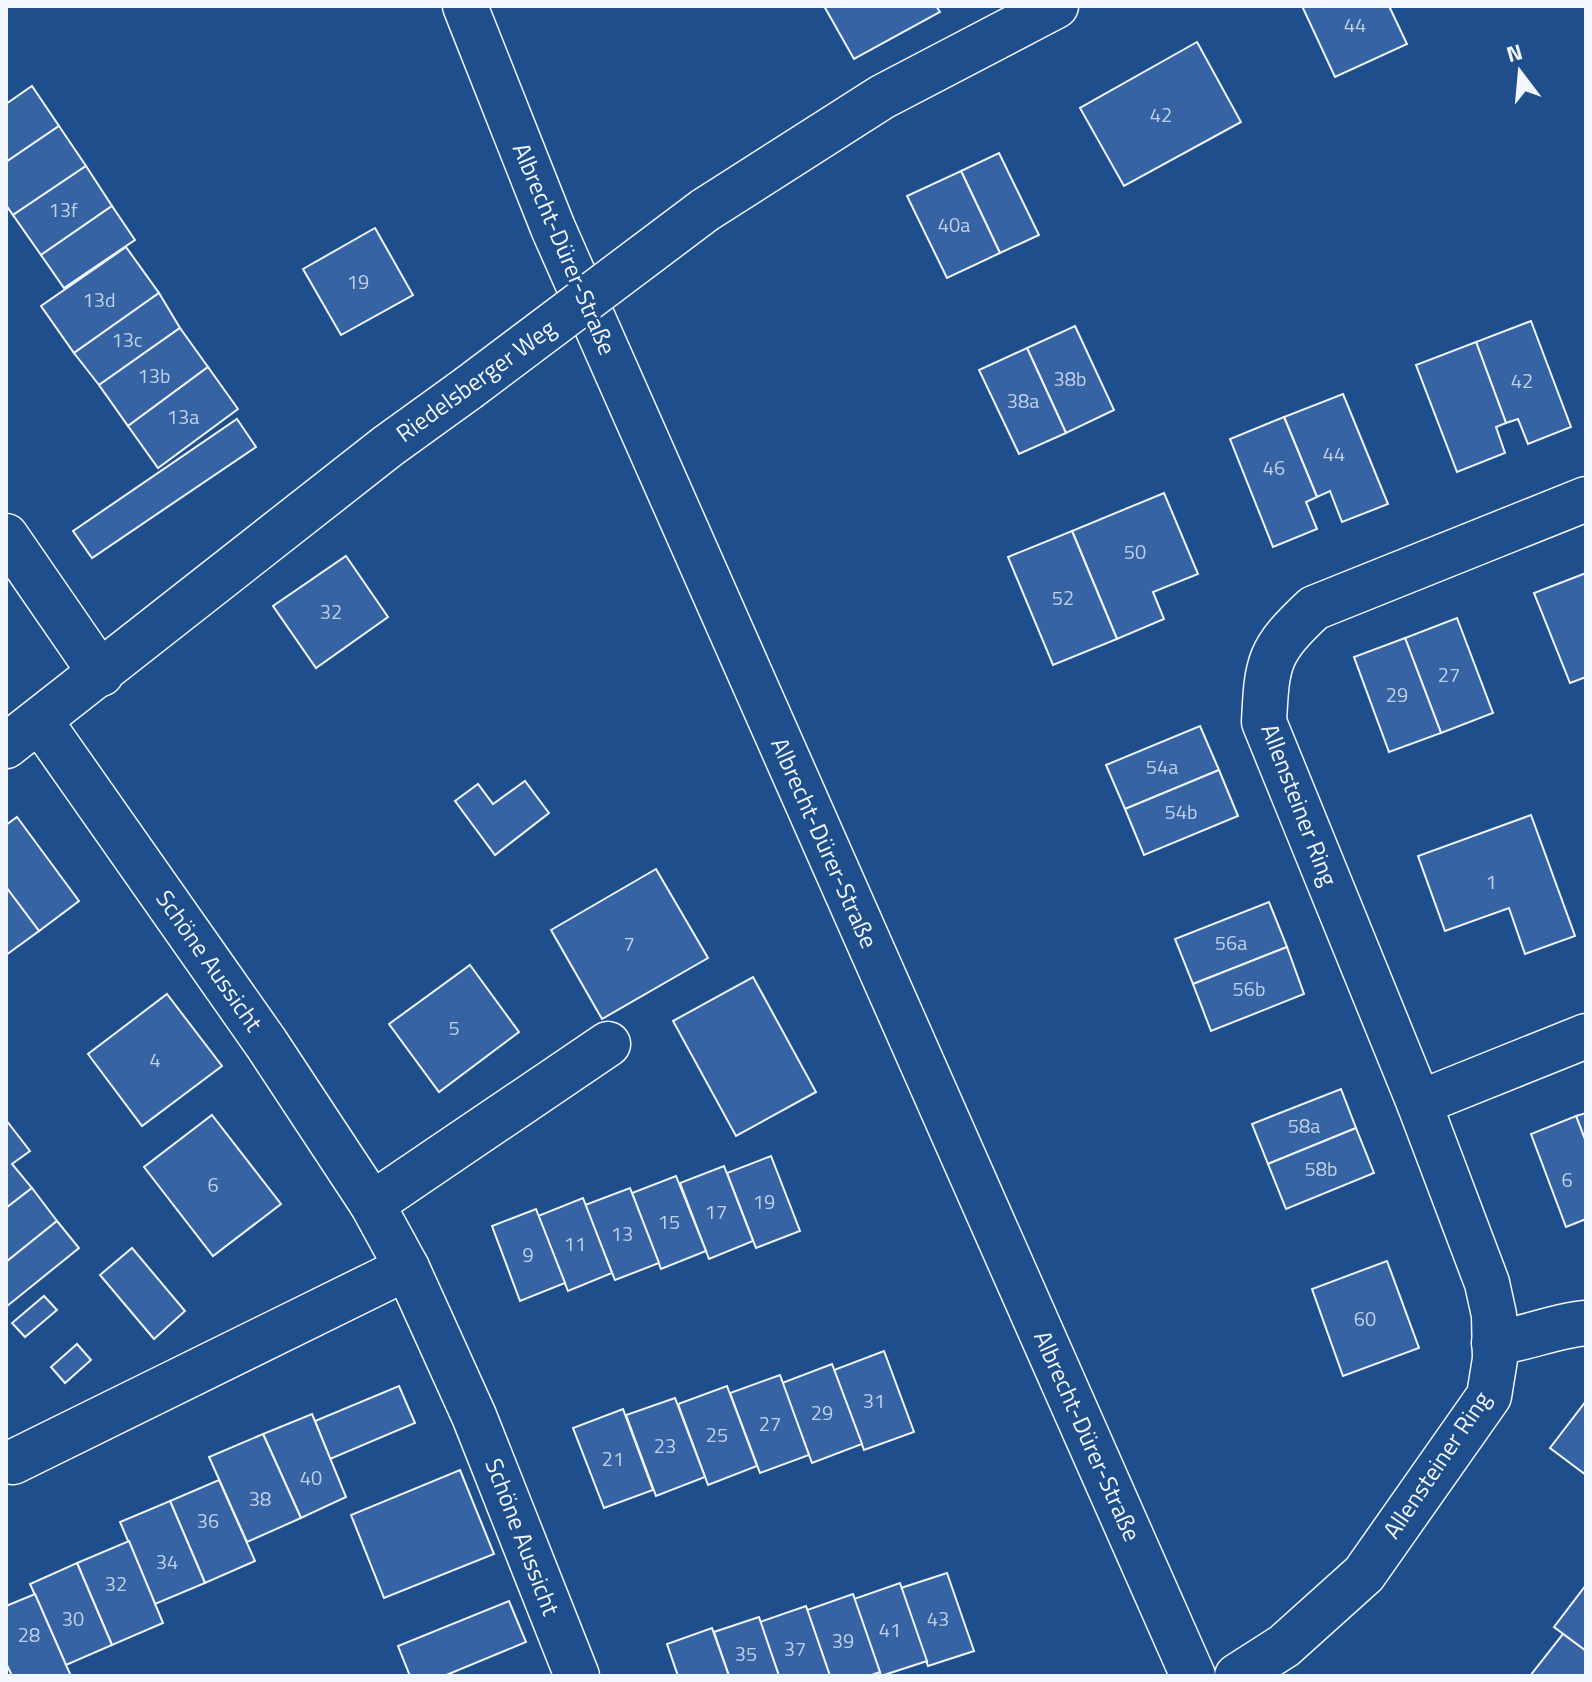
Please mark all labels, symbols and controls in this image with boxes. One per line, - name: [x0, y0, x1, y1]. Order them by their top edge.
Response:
- house number: 44: [1344, 9, 1366, 40]
- north arrow: [1480, 32, 1560, 112]
- text: N: [1502, 34, 1527, 71]
- house number: 42: [1150, 99, 1172, 130]
- street label: Albrecht-Dürer-Straße: [504, 137, 626, 360]
- house number: 13f: [48, 194, 78, 225]
- house number: 40a: [938, 209, 970, 240]
- house number: 19: [347, 266, 369, 297]
- house number: 13d: [83, 284, 115, 315]
- street label: Riedelsberger Weg: [388, 310, 563, 451]
- house number: 13c: [111, 324, 143, 355]
- house number: 13b: [138, 360, 170, 391]
- house number: 38b: [1054, 363, 1086, 394]
- house number: 42: [1511, 365, 1533, 396]
- house number: 38a: [1007, 385, 1039, 416]
- house number: 13a: [167, 401, 199, 432]
- house number: 44: [1323, 438, 1345, 469]
- house number: 46: [1263, 452, 1285, 483]
- house number: 50: [1124, 536, 1146, 567]
- house number: 52: [1052, 582, 1074, 613]
- house number: 32: [320, 596, 342, 627]
- house number: 27: [1438, 659, 1460, 690]
- house number: 29: [1386, 679, 1408, 710]
- street label: Allensteiner Ring: [1252, 718, 1347, 891]
- street label: Albrecht-Dürer-Straße: [762, 731, 888, 954]
- house number: 54a: [1146, 751, 1178, 782]
- house number: 54b: [1165, 796, 1197, 827]
- house number: 1: [1485, 866, 1497, 897]
- street label: Schöne Aussicht: [148, 882, 272, 1039]
- house number: 56a: [1215, 927, 1247, 958]
- house number: 7: [623, 928, 635, 959]
- house number: 56b: [1233, 973, 1265, 1004]
- house number: 5: [448, 1012, 460, 1043]
- house number: 4: [149, 1044, 161, 1075]
- house number: 58a: [1288, 1110, 1320, 1141]
- house number: 58b: [1305, 1153, 1337, 1184]
- house number: 6: [1561, 1164, 1573, 1195]
- house number: 6: [207, 1169, 219, 1200]
- house number: 19: [753, 1186, 775, 1217]
- house number: 17: [705, 1196, 727, 1227]
- house number: 15: [658, 1206, 680, 1237]
- house number: 13: [611, 1218, 633, 1249]
- house number: 11: [564, 1228, 586, 1259]
- house number: 9: [522, 1239, 534, 1270]
- house number: 60: [1354, 1303, 1376, 1334]
- street label: Albrecht-Dürer-Straße: [1025, 1324, 1151, 1547]
- street label: Allensteiner Ring: [1373, 1383, 1499, 1545]
- house number: 31: [863, 1385, 885, 1416]
- house number: 29: [811, 1397, 833, 1428]
- house number: 27: [759, 1408, 781, 1439]
- house number: 25: [706, 1419, 728, 1450]
- house number: 23: [654, 1430, 676, 1461]
- house number: 21: [602, 1443, 624, 1474]
- street label: Schöne Aussicht: [476, 1453, 570, 1621]
- house number: 40: [300, 1462, 322, 1493]
- house number: 38: [249, 1483, 271, 1514]
- house number: 36: [197, 1505, 219, 1536]
- house number: 34: [156, 1546, 178, 1577]
- house number: 32: [105, 1568, 127, 1599]
- house number: 30: [62, 1603, 84, 1634]
- house number: 43: [927, 1603, 949, 1634]
- house number: 41: [879, 1614, 901, 1645]
- house number: 28: [18, 1619, 40, 1650]
- house number: 39: [832, 1625, 854, 1656]
- house number: 37: [784, 1633, 806, 1664]
- house number: 35: [735, 1638, 757, 1669]

